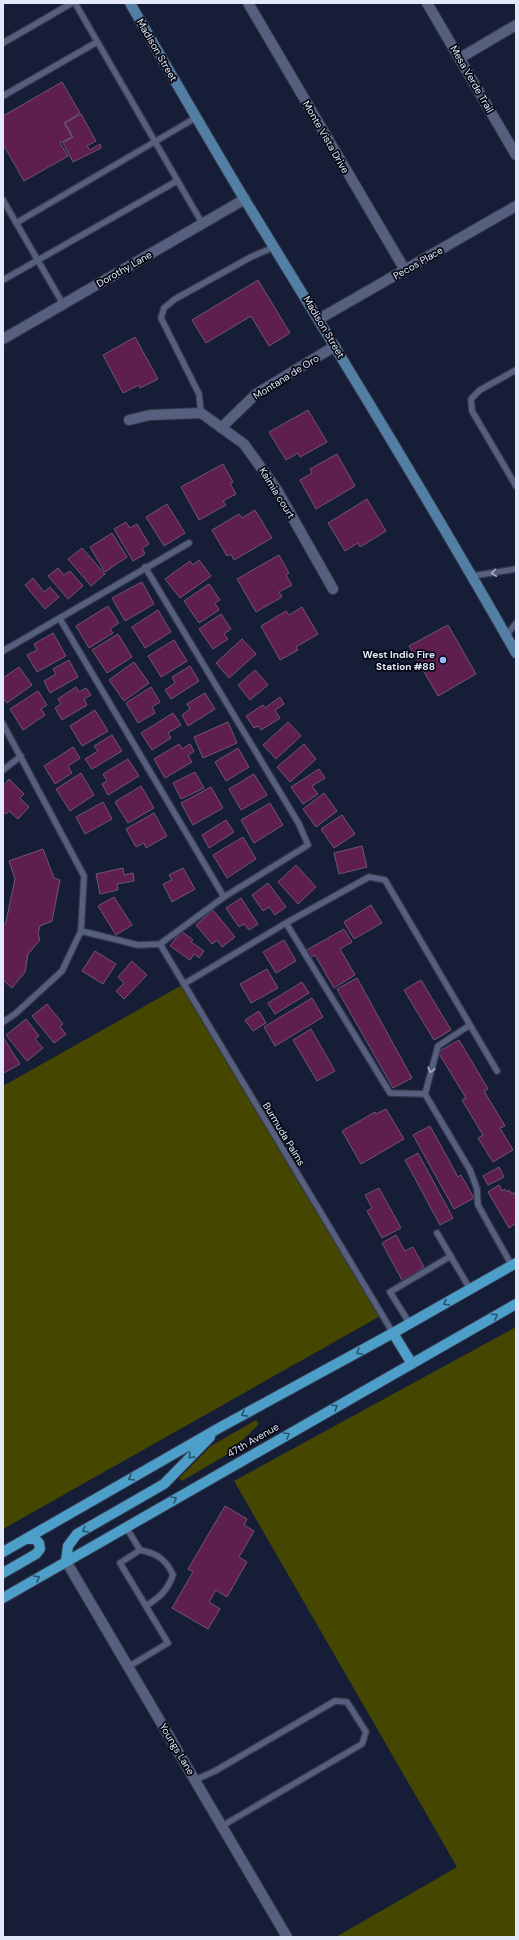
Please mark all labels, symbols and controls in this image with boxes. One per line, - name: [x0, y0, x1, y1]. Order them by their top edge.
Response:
- street label: Madison Street: [134, 16, 180, 84]
- street label: Mesa Verde Trail: [447, 43, 497, 115]
- street label: Monte Vista Drive: [300, 98, 352, 176]
- street label: Pecos Place: [391, 243, 446, 282]
- street label: Dorothy Lane: [94, 248, 154, 290]
- street label: Madison Street: [300, 294, 348, 361]
- street label: Montana de Oro: [251, 352, 321, 402]
- street label: Kaimia court: [256, 465, 298, 521]
- one-way arrow: [491, 568, 497, 577]
- place label: West Indio Fire Station #88: [363, 648, 435, 673]
- marker: West Indio Fire Station #88: [438, 655, 448, 665]
- one-way arrow: [427, 1066, 436, 1073]
- street label: Burmuda Palms: [260, 1100, 308, 1168]
- one-way arrow: [443, 1299, 450, 1306]
- one-way arrow: [491, 1313, 498, 1320]
- one-way arrow: [355, 1347, 363, 1355]
- one-way arrow: [331, 1405, 338, 1412]
- one-way arrow: [241, 1410, 249, 1417]
- street label: 47th Avenue: [225, 1420, 282, 1460]
- one-way arrow: [283, 1432, 290, 1439]
- one-way arrow: [188, 1451, 196, 1459]
- one-way arrow: [128, 1474, 135, 1481]
- one-way arrow: [170, 1497, 177, 1504]
- one-way arrow: [82, 1525, 89, 1532]
- one-way arrow: [33, 1576, 40, 1583]
- street label: Youngs Lane: [157, 1721, 198, 1777]

